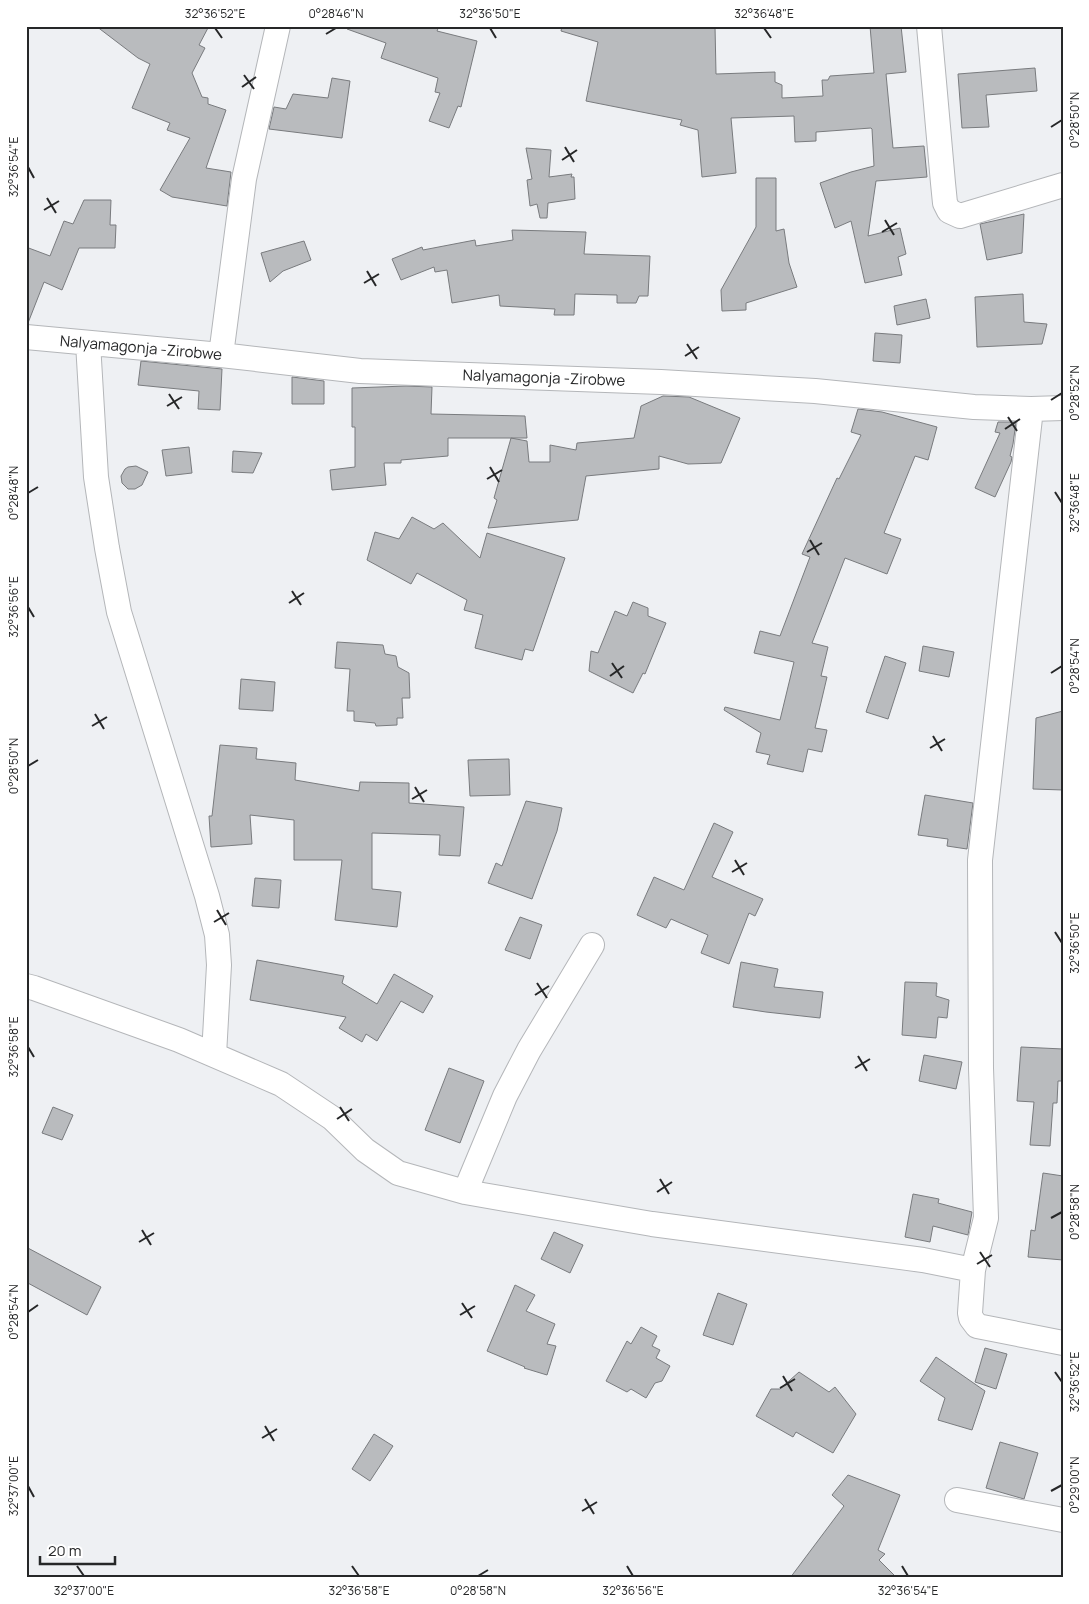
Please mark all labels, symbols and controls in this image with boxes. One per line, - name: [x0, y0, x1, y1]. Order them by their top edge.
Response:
- text: 32°36'52"E: [185, 5, 245, 22]
- text: 0°28'46"N: [308, 5, 364, 22]
- text: 32°36'50"E: [459, 5, 521, 22]
- text: 32°36'48"E: [734, 5, 794, 22]
- text: 0°28'50"N: [1066, 92, 1083, 148]
- text: 32°36'54"E: [5, 136, 22, 197]
- street label: Nalyamagonja -Zirobwe: [59, 330, 223, 365]
- street label: Nalyamagonja -Zirobwe: [462, 364, 626, 391]
- text: 0°28'52"N: [1066, 365, 1083, 421]
- text: 0°28'48"N: [5, 466, 22, 520]
- text: 32°36'48"E: [1066, 473, 1083, 533]
- text: 32°36'56"E: [5, 576, 22, 638]
- text: 0°28'54"N: [1066, 638, 1083, 694]
- text: 0°28'50"N: [5, 738, 22, 794]
- text: 32°36'50"E: [1066, 912, 1083, 974]
- text: 32°36'58"E: [5, 1016, 22, 1077]
- text: 0°28'58"N: [1066, 1184, 1083, 1240]
- text: 0°28'54"N: [5, 1284, 22, 1340]
- text: 32°36'52"E: [1066, 1352, 1083, 1412]
- text: 32°37'00"E: [5, 1456, 22, 1516]
- text: 0°29'00"N: [1066, 1456, 1083, 1514]
- scale bar: [40, 1534, 115, 1566]
- text: 20 m: [48, 1540, 81, 1561]
- text: 32°37'00"E: [54, 1582, 114, 1599]
- text: 32°36'58"E: [329, 1582, 390, 1599]
- text: 0°28'58"N: [450, 1582, 506, 1599]
- text: 32°36'56"E: [602, 1582, 664, 1599]
- text: 32°36'54"E: [878, 1582, 939, 1599]

